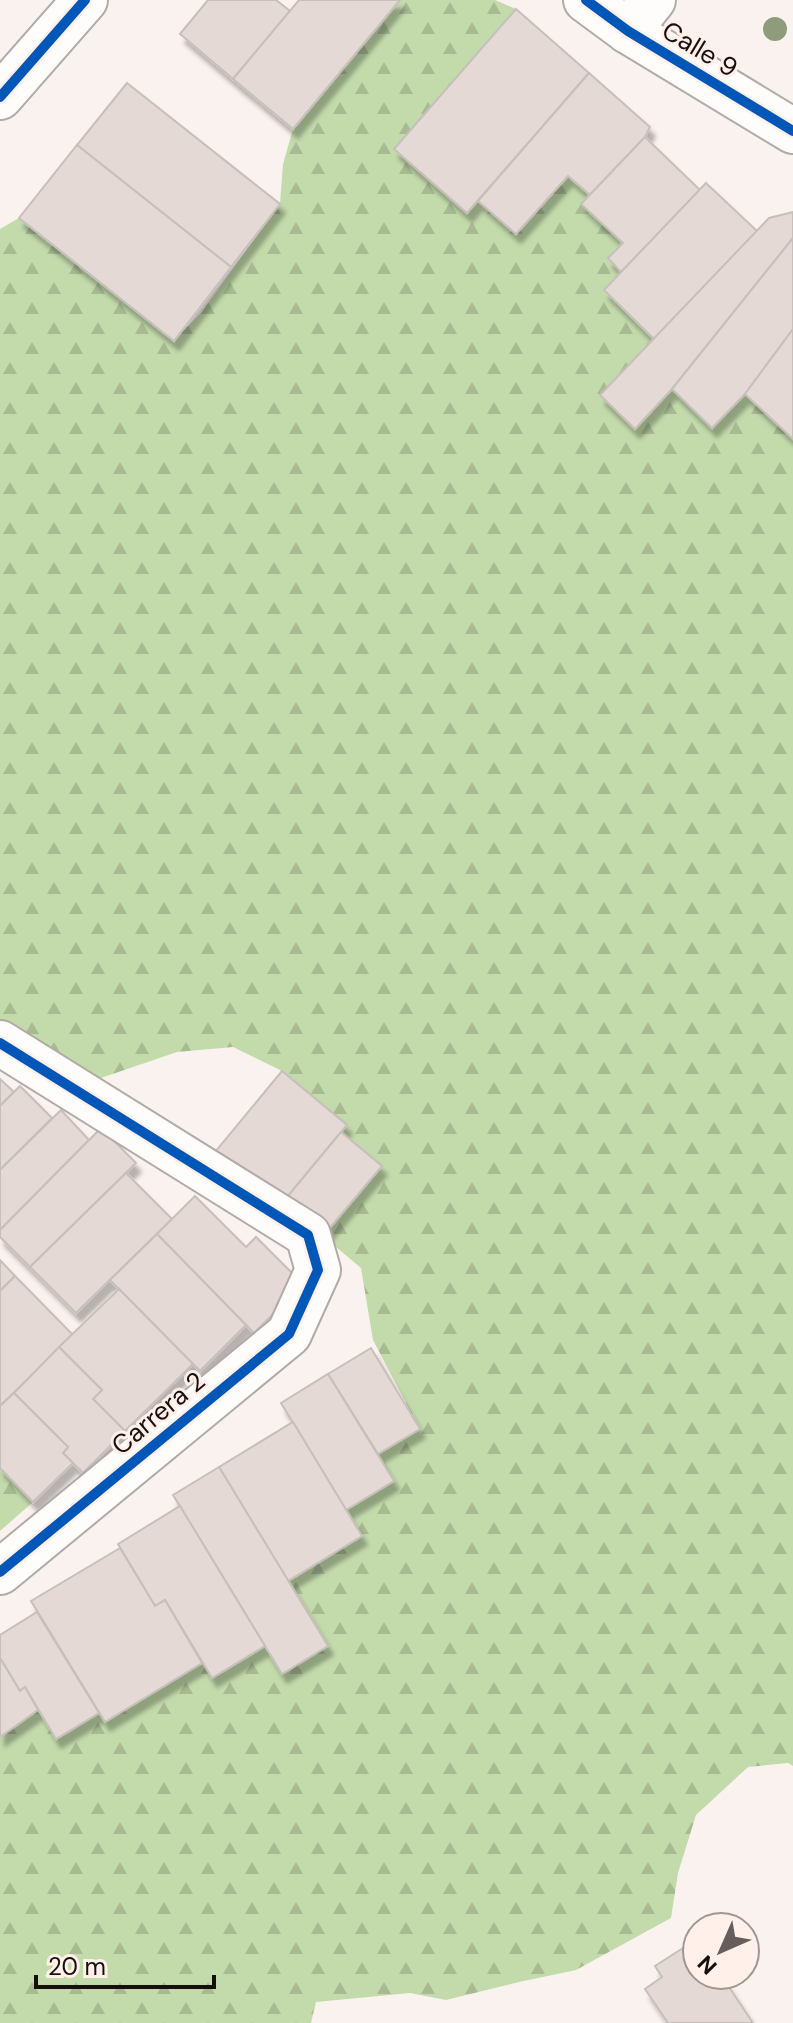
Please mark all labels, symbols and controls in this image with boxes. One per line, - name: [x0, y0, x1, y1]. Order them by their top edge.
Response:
- street label: Calle 9: [656, 13, 744, 85]
- street label: Carrera 2: [104, 1364, 212, 1462]
- north arrow: [681, 1911, 761, 1991]
- scale bar: [36, 1939, 214, 1989]
- text: N: [691, 1949, 723, 1981]
- text: 20 m: [48, 1951, 106, 1982]

